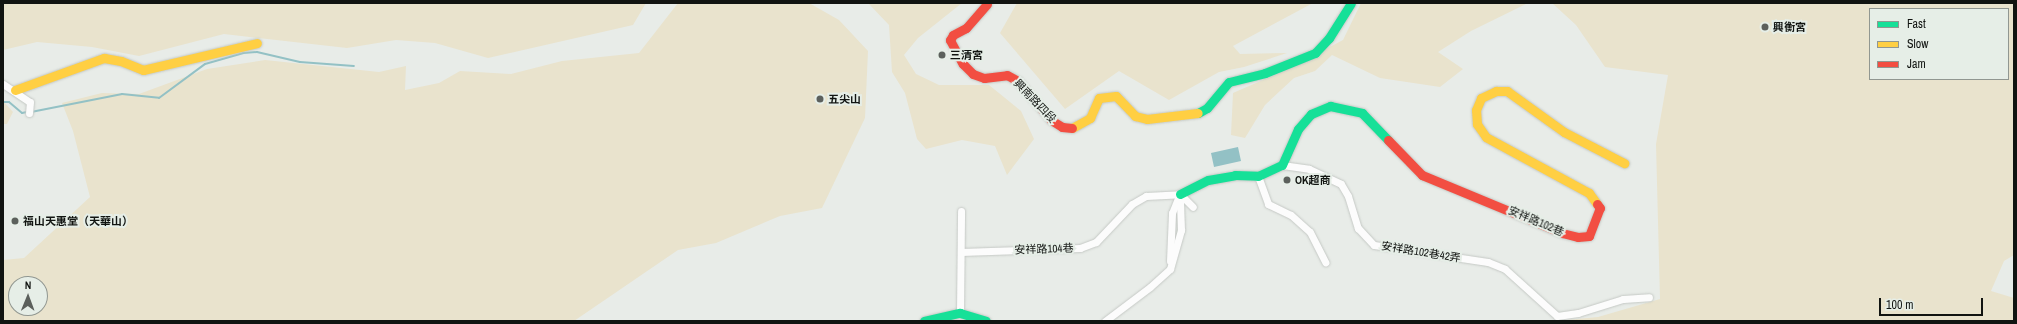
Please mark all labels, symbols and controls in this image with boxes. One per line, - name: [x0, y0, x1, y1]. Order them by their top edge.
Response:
- legend: [1869, 8, 2009, 80]
- text: Fast: [1907, 16, 1926, 32]
- place label: 興衡宮: [1773, 20, 1806, 34]
- marker: 興衡宮: [1760, 22, 1770, 32]
- text: Slow: [1907, 36, 1928, 52]
- place label: 三清宮: [950, 48, 983, 62]
- marker: 三清宮: [937, 50, 947, 60]
- text: Jam: [1907, 56, 1926, 72]
- street label: 興南路四段: [1011, 77, 1059, 125]
- place label: 五尖山: [828, 92, 861, 106]
- marker: 五尖山: [815, 94, 825, 104]
- place label: OK超商: [1295, 173, 1331, 187]
- marker: OK超商: [1282, 175, 1292, 185]
- street label: 安祥路102巷: [1506, 203, 1566, 239]
- place label: 福山天惠堂（天華山）: [23, 214, 133, 228]
- marker: 福山天惠堂（天華山）: [10, 216, 20, 226]
- street label: 安祥路102巷42弄: [1380, 239, 1462, 265]
- street label: 安祥路104巷: [1014, 241, 1074, 257]
- north arrow: [8, 276, 48, 316]
- text: N: [25, 278, 32, 292]
- scale bar: [1881, 290, 1985, 316]
- text: 100 m: [1886, 297, 1913, 313]

